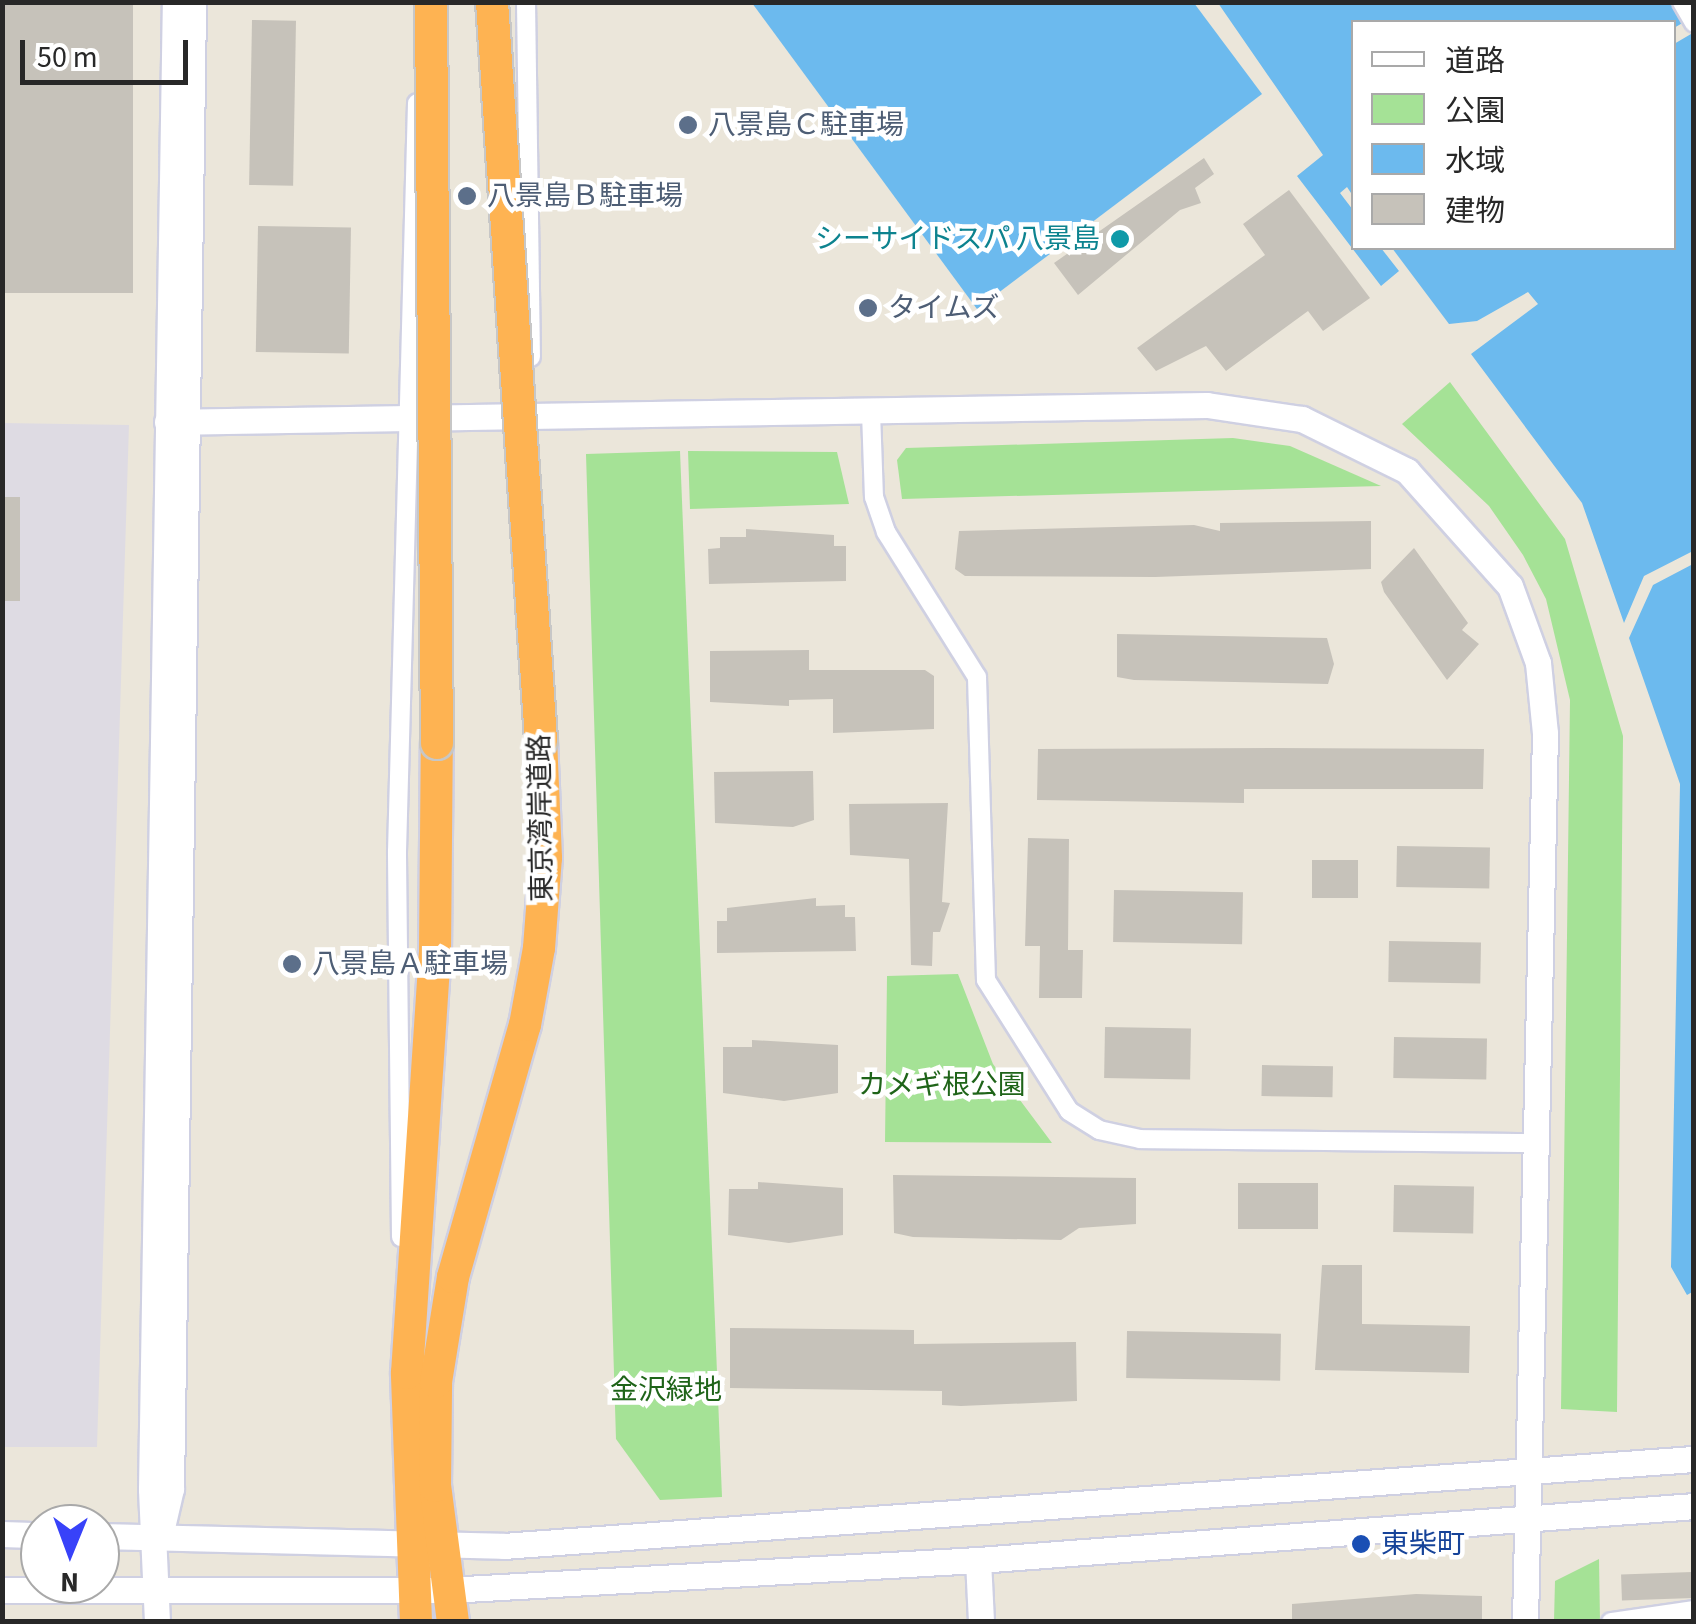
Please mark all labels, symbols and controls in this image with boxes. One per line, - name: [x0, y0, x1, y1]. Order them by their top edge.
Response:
- scale bar: [25, 20, 192, 82]
- legend: [1351, 20, 1676, 250]
- text: 50 m: [37, 36, 98, 79]
- text: 道路: [1445, 40, 1505, 83]
- text: 公園: [1445, 90, 1505, 133]
- place label: 八景島Ｃ駐車場: [708, 108, 904, 142]
- marker: 八景島Ｃ駐車場: [677, 114, 699, 136]
- text: 水域: [1445, 140, 1505, 183]
- place label: 八景島Ｂ駐車場: [487, 179, 683, 213]
- marker: 八景島Ｂ駐車場: [456, 185, 478, 207]
- text: 建物: [1445, 190, 1505, 233]
- place label: シーサイドスパ 八景島: [814, 222, 1100, 256]
- marker: シーサイドスパ 八景島: [1109, 228, 1131, 250]
- place label: タイムズ: [888, 291, 1000, 325]
- marker: タイムズ: [857, 297, 879, 319]
- street label: 東京湾岸道路: [523, 734, 559, 902]
- place label: 八景島Ａ駐車場: [312, 947, 508, 981]
- marker: 八景島Ａ駐車場: [281, 953, 303, 975]
- park label: カメギ根公園: [858, 1068, 1026, 1102]
- park label: 金沢緑地: [610, 1373, 722, 1407]
- north arrow: [20, 1504, 120, 1604]
- place label: 東柴町: [1381, 1527, 1465, 1561]
- marker: 東柴町: [1350, 1533, 1372, 1555]
- text: N: [60, 1562, 79, 1602]

